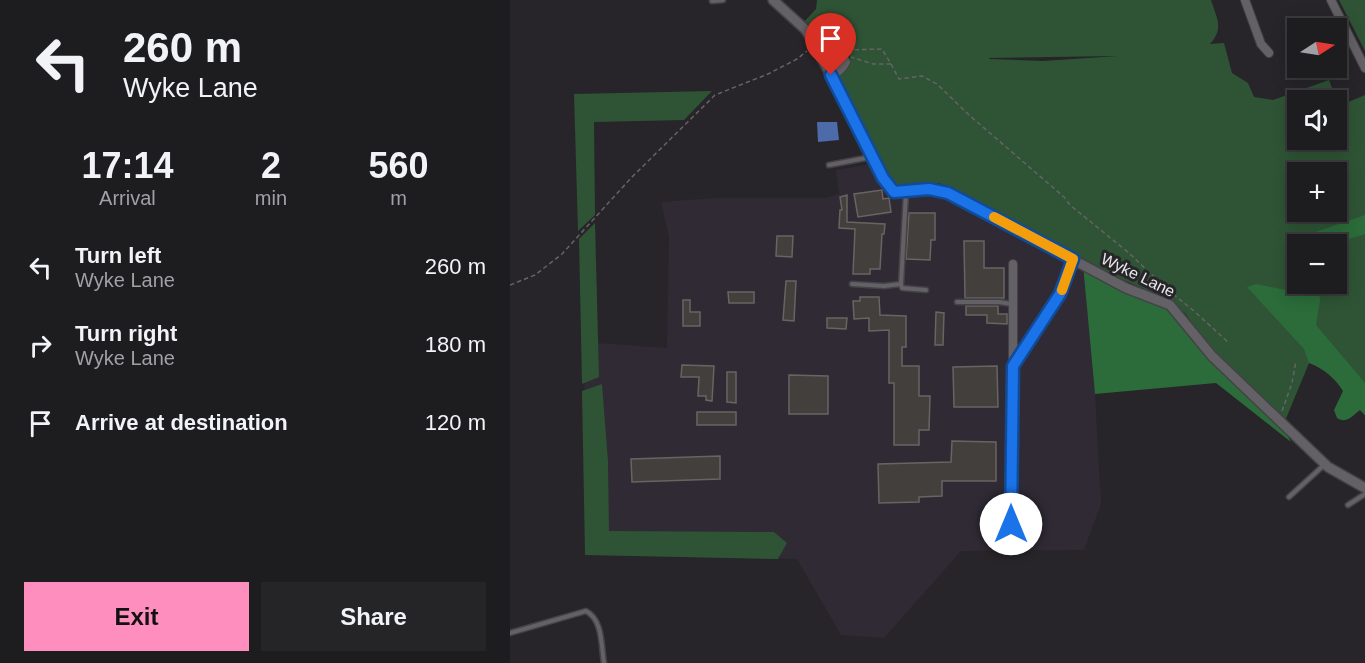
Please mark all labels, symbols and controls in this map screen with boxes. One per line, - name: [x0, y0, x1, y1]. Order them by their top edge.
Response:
- pin: [805, 13, 856, 75]
- north arrow: [1287, 18, 1347, 78]
- map controls: [1287, 18, 1347, 294]
- icon: arrive: [814, 22, 847, 55]
- icon: left: [24, 24, 102, 102]
- text: 260 m: [123, 24, 242, 71]
- text: Wyke Lane: [123, 73, 258, 103]
- button: sound: [1287, 90, 1347, 150]
- text: 17:14: [81, 145, 173, 186]
- text: 2: [261, 145, 281, 186]
- text: 560: [368, 145, 429, 186]
- button: +: [1287, 162, 1347, 222]
- text: Arrival: [99, 187, 156, 209]
- text: min: [255, 187, 287, 209]
- text: m: [390, 187, 407, 209]
- button: −: [1287, 234, 1347, 294]
- text: Turn left: [75, 243, 161, 268]
- street label: Wyke Lane: [1098, 250, 1178, 300]
- icon: left: [24, 251, 57, 284]
- text: 260 m: [425, 254, 486, 279]
- text: Wyke Lane: [75, 269, 175, 291]
- text: Turn right: [75, 321, 177, 346]
- icon: right: [24, 329, 57, 362]
- text: 180 m: [425, 332, 486, 357]
- text: Wyke Lane: [75, 347, 175, 369]
- icon: arrive: [24, 407, 57, 440]
- text: Arrive at destination: [75, 410, 288, 435]
- text: 120 m: [425, 410, 486, 435]
- position arrow: [979, 492, 1043, 556]
- button: Exit: [24, 582, 249, 651]
- button: Share: [261, 582, 486, 651]

